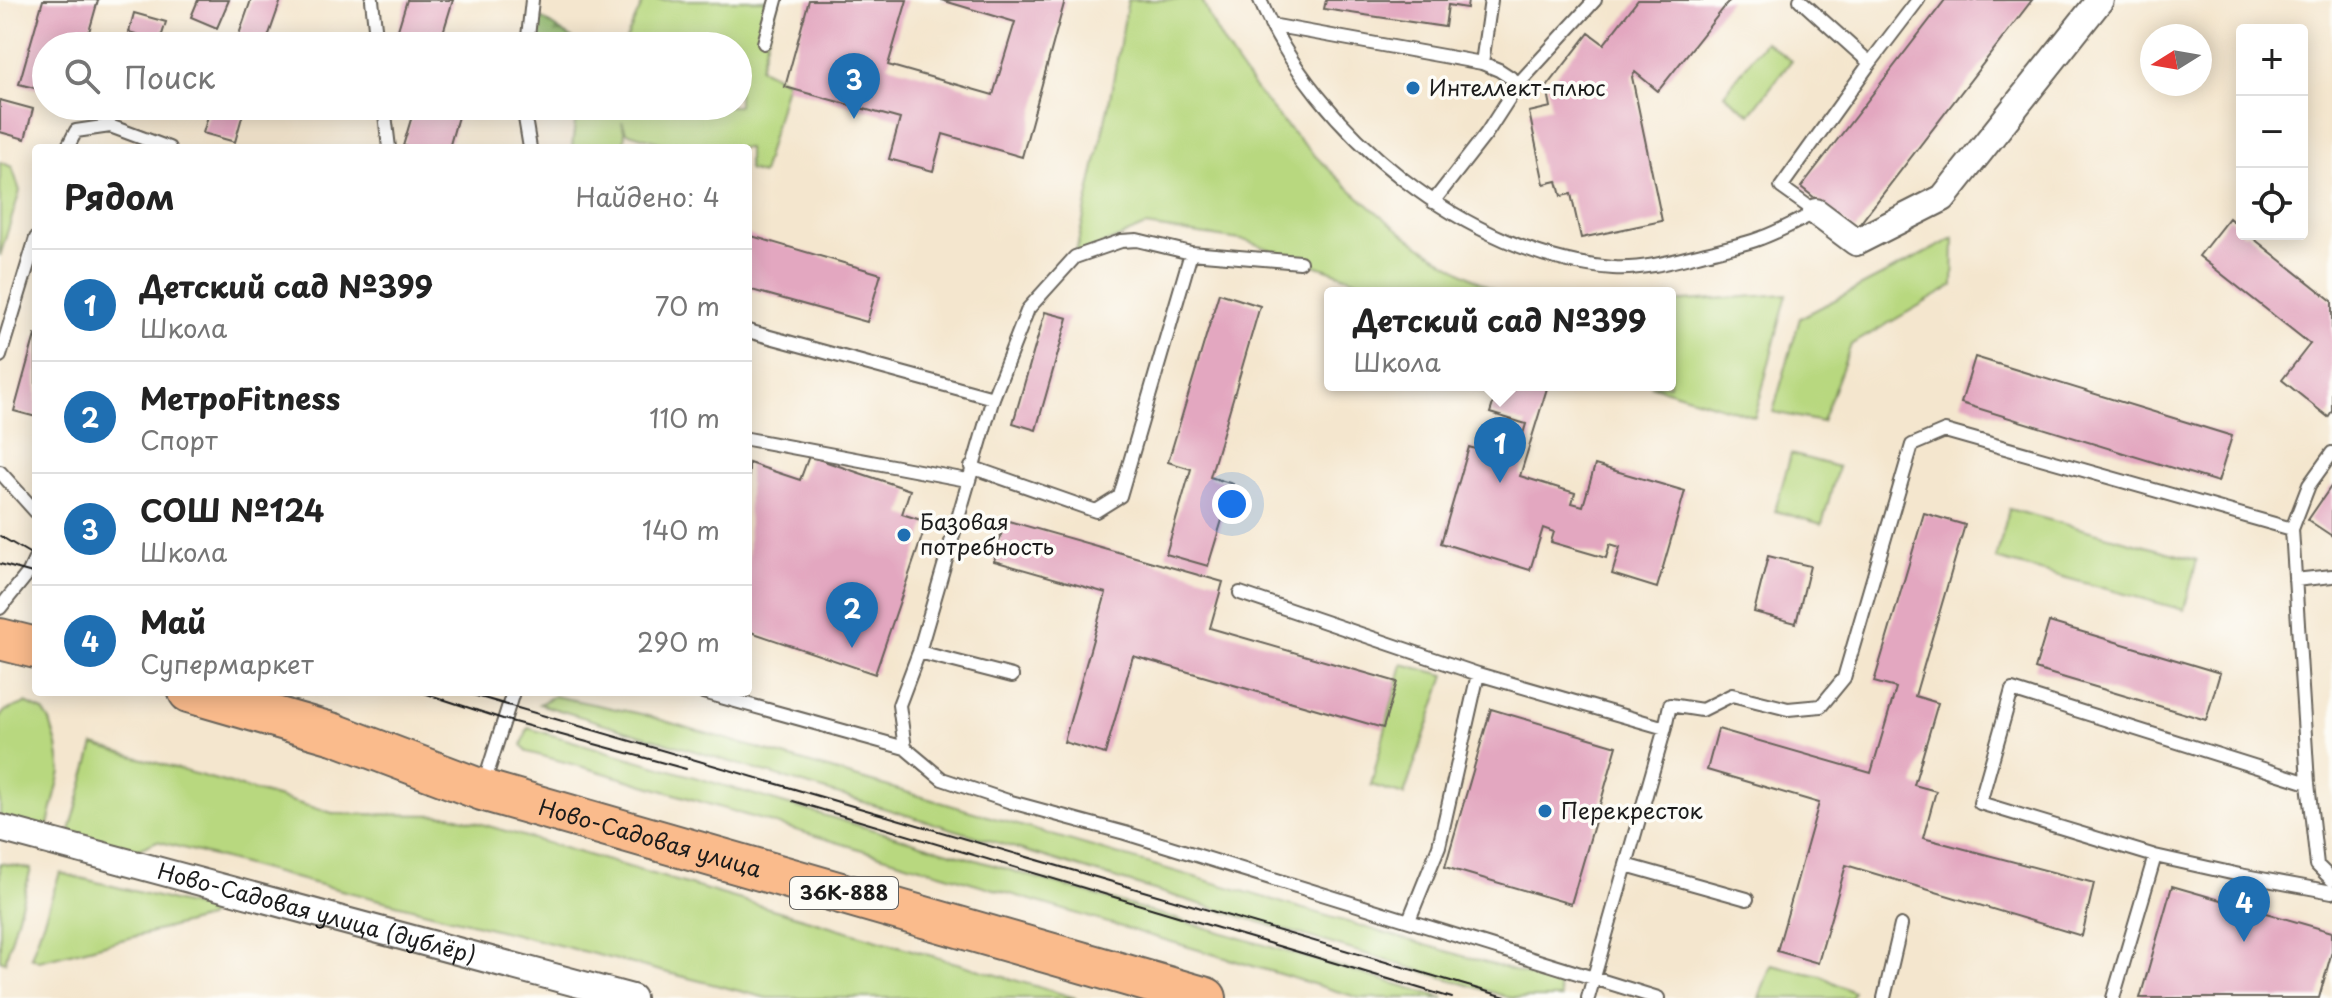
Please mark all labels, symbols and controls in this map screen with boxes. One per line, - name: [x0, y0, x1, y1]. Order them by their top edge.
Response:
- north arrow: [2140, 24, 2212, 96]
- map controls: [2236, 24, 2308, 240]
- button: +: [2236, 24, 2308, 96]
- search box: [32, 32, 752, 120]
- pin: 3: [828, 53, 880, 119]
- icon: search: [60, 54, 104, 98]
- text: Поиск: [124, 54, 215, 99]
- place label: Интеллект-плюс: [1429, 70, 1606, 103]
- marker: Интеллект-плюс: [1404, 79, 1422, 97]
- button: −: [2236, 96, 2308, 168]
- button: locate: [2236, 168, 2308, 240]
- text: Рядом: [64, 170, 175, 222]
- text: Найдено: 4: [575, 177, 720, 216]
- text: Детский сад №399: [140, 263, 433, 308]
- text: 1: [84, 286, 96, 325]
- text: 70 m: [655, 286, 720, 325]
- popup: [1324, 287, 1676, 391]
- text: Детский сад №399: [1353, 297, 1647, 342]
- text: Школа: [140, 308, 227, 347]
- text: Школа: [1353, 342, 1441, 381]
- text: МетроFitness: [140, 375, 340, 420]
- text: 2: [81, 398, 99, 437]
- text: 110 m: [649, 398, 720, 437]
- pin: 1: [1474, 417, 1526, 483]
- text: Спорт: [140, 420, 218, 459]
- your location: [1212, 484, 1252, 524]
- text: СОШ №124: [140, 487, 324, 532]
- place label: Базовая потребность: [920, 504, 1054, 562]
- text: 3: [81, 510, 99, 549]
- text: 140 m: [642, 510, 720, 549]
- marker: Базовая потребность: [895, 526, 913, 544]
- text: Школа: [140, 532, 227, 571]
- pin: 2: [826, 582, 878, 648]
- text: Май: [140, 599, 206, 644]
- text: 4: [81, 622, 99, 661]
- text: 290 m: [637, 622, 720, 661]
- text: Супермаркет: [140, 644, 314, 683]
- street label: Ново-Садовая улица: [535, 789, 766, 885]
- place label: Перекресток: [1561, 793, 1704, 826]
- marker: Перекресток: [1536, 802, 1554, 820]
- street label: Ново-Садовая улица (дублёр): [154, 853, 480, 970]
- pin: 4: [2218, 876, 2270, 942]
- road number: 36К-888: [790, 877, 898, 909]

